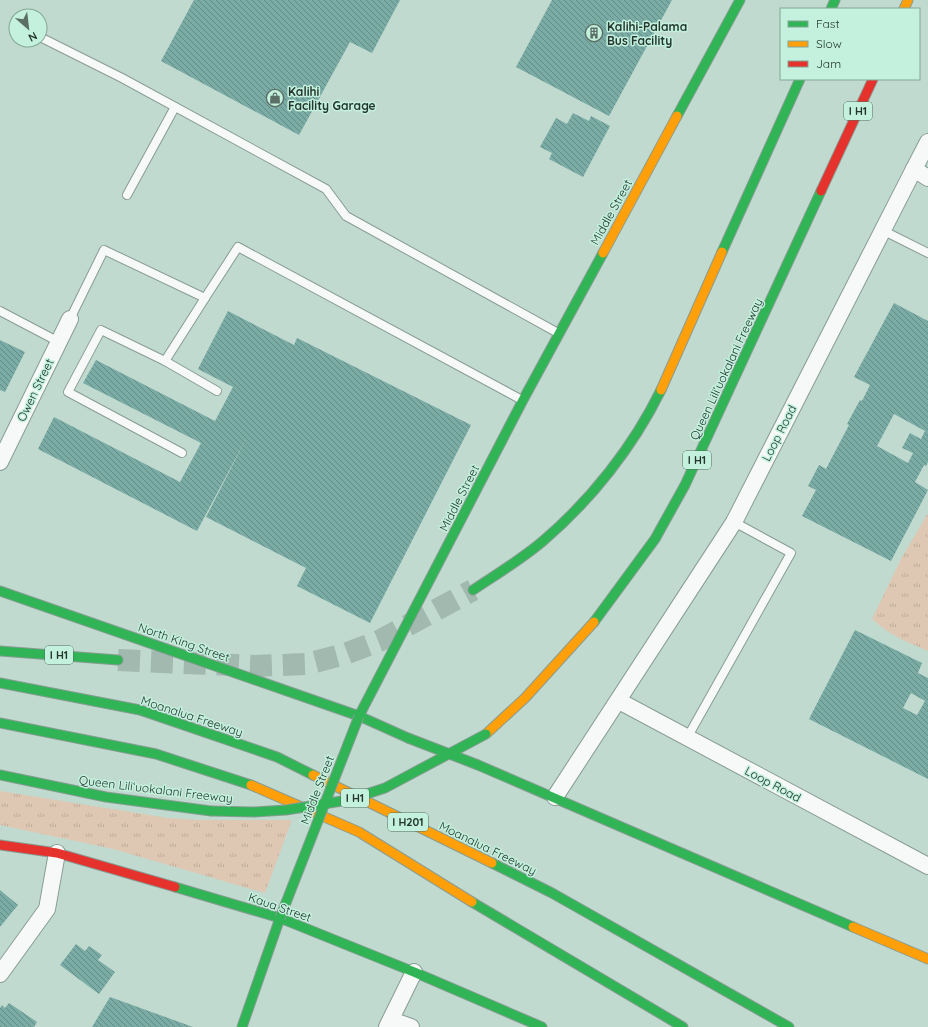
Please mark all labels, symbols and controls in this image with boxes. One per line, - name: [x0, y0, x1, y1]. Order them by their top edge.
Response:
- north arrow: [8, 8, 48, 48]
- legend: [780, 8, 920, 80]
- text: Fast: [816, 16, 840, 31]
- place label: Kalihi-Palama Bus Facility: [607, 19, 687, 48]
- building icon: Kalihi-Palama Bus Facility: [584, 23, 604, 43]
- text: N: [26, 29, 40, 45]
- text: Slow: [816, 36, 842, 51]
- text: Jam: [816, 56, 841, 71]
- place label: Kalihi Facility Garage: [288, 84, 376, 113]
- shop icon: Kalihi Facility Garage: [265, 88, 285, 108]
- road number: I H1: [844, 102, 872, 120]
- street label: Middle Street: [587, 177, 635, 247]
- street label: Queen Liliʻuokalani Freeway: [686, 296, 766, 442]
- street label: Owen Street: [13, 356, 57, 424]
- street label: Loop Road: [758, 402, 800, 464]
- road number: I H1: [683, 451, 711, 469]
- street label: Middle Street: [436, 462, 482, 534]
- street label: North King Street: [136, 619, 232, 665]
- road number: I H1: [45, 646, 73, 664]
- street label: Moanalua Freeway: [139, 692, 245, 740]
- street label: Middle Street: [297, 753, 337, 827]
- street label: Loop Road: [742, 763, 804, 805]
- street label: Queen Liliʻuokalani Freeway: [78, 772, 234, 806]
- road number: I H1: [341, 789, 369, 807]
- road number: I H201: [388, 813, 428, 831]
- street label: Moanalua Freeway: [437, 818, 539, 878]
- street label: Kaua Street: [247, 889, 313, 925]

